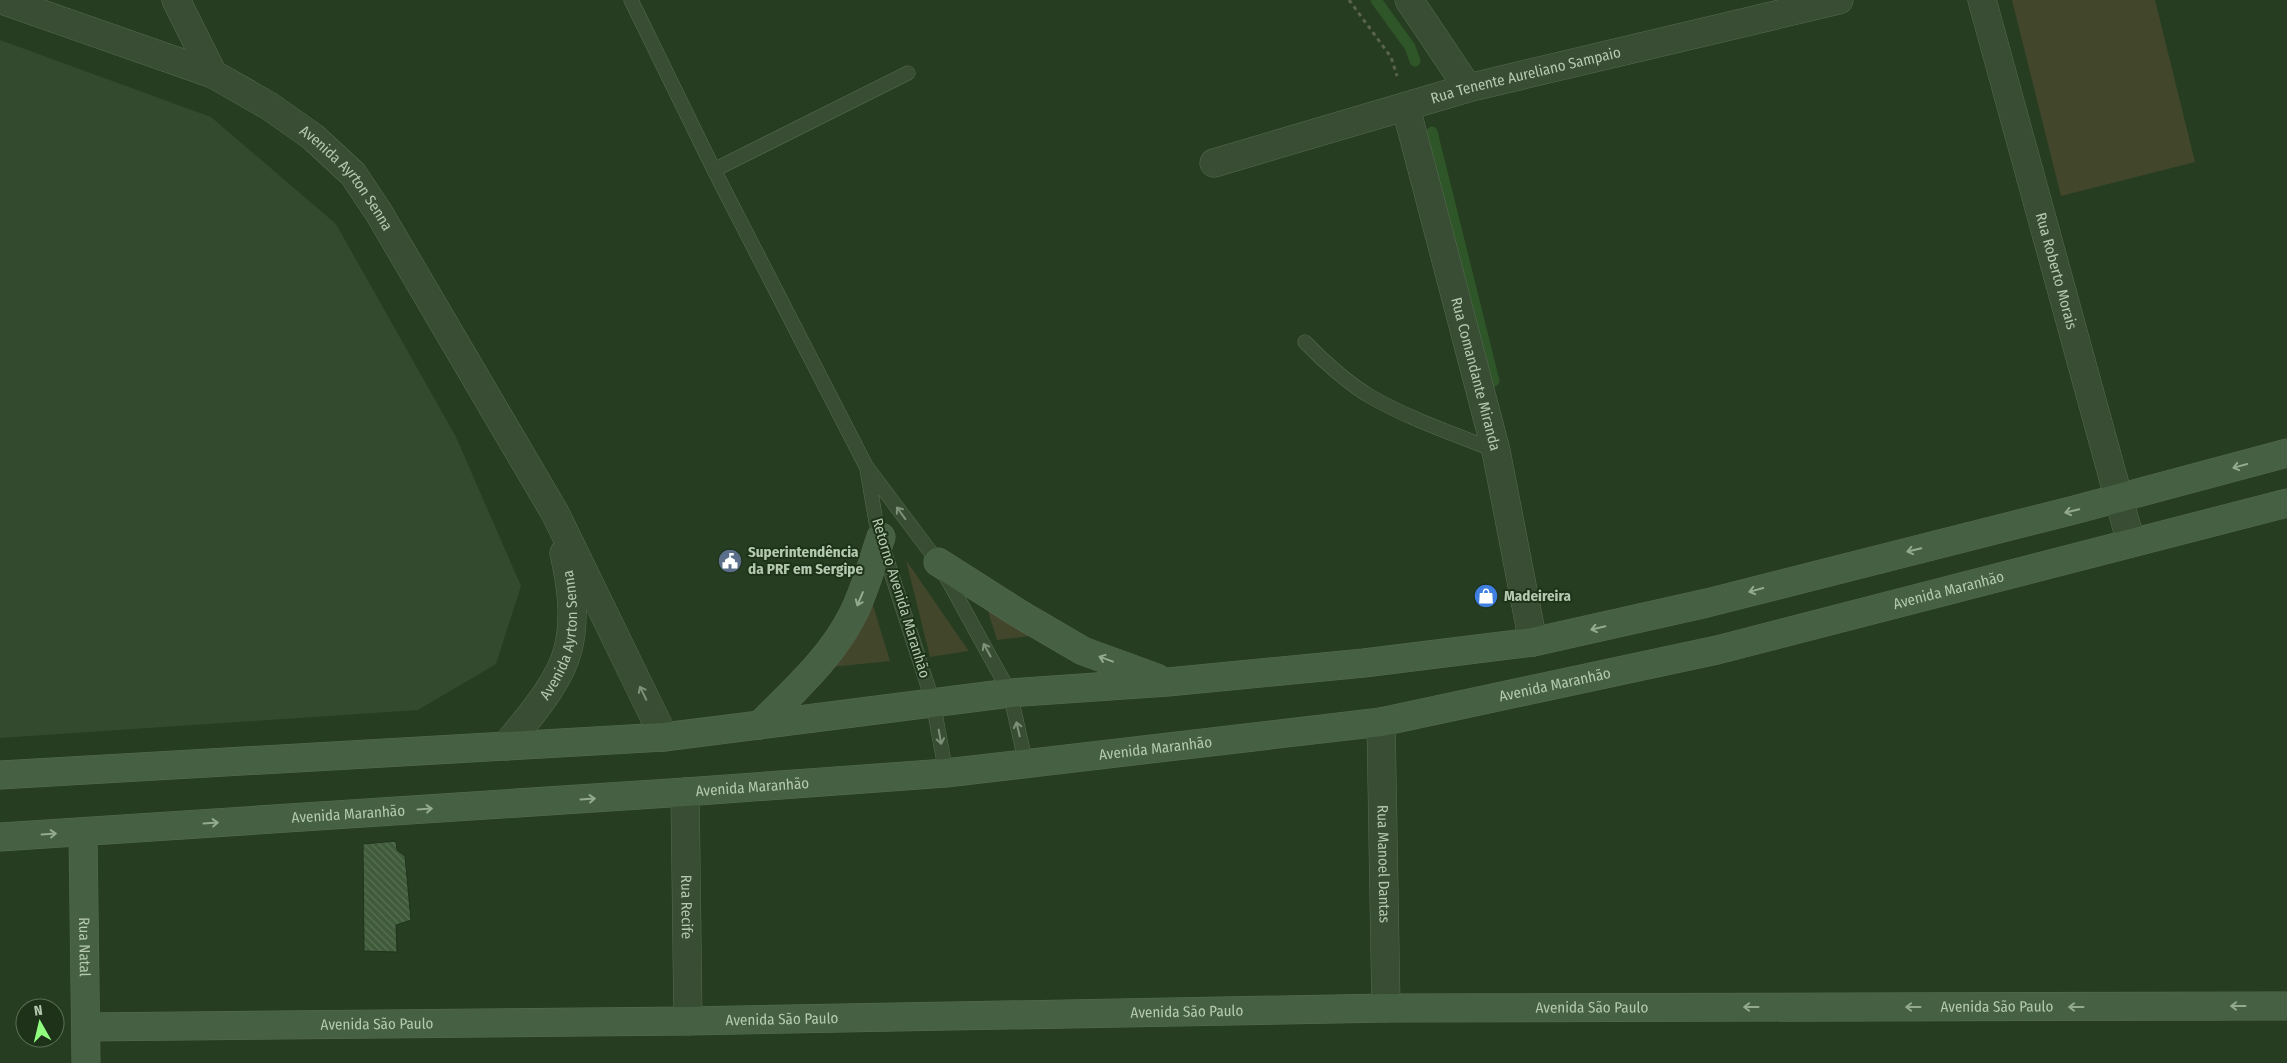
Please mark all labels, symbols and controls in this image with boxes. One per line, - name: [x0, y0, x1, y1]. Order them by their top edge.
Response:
- street label: Rua Tenente Aureliano Sampaio: [1429, 43, 1623, 107]
- street label: Avenida Ayrton Senna: [296, 121, 396, 234]
- street label: Rua Roberto Morais: [2032, 211, 2081, 331]
- street label: Rua Comandante Miranda: [1447, 295, 1505, 453]
- one-way arrow: [2232, 462, 2248, 471]
- one-way arrow: [896, 506, 906, 520]
- one-way arrow: [2064, 507, 2080, 516]
- street label: Retorno Avenida Maranhão: [868, 516, 934, 680]
- place label: Superintendência da PRF em Sergipe: [748, 543, 863, 578]
- one-way arrow: [1906, 546, 1922, 555]
- public building icon: Superintendência da PRF em Sergipe: [717, 548, 743, 574]
- street label: Avenida Maranhão: [1891, 567, 2006, 613]
- street label: Avenida Ayrton Senna: [536, 569, 581, 703]
- shop icon: Madeireira: [1473, 583, 1499, 609]
- one-way arrow: [1749, 586, 1765, 596]
- place label: Madeireira: [1504, 587, 1572, 605]
- one-way arrow: [854, 591, 864, 606]
- one-way arrow: [1591, 624, 1607, 633]
- one-way arrow: [981, 644, 991, 658]
- one-way arrow: [1099, 654, 1114, 663]
- street label: Avenida Maranhão: [1497, 664, 1613, 705]
- one-way arrow: [637, 686, 647, 701]
- one-way arrow: [1013, 721, 1022, 737]
- one-way arrow: [935, 729, 945, 745]
- street label: Avenida Maranhão: [1098, 733, 1213, 764]
- street label: Avenida Maranhão: [695, 774, 810, 800]
- one-way arrow: [579, 794, 595, 803]
- street label: Avenida Maranhão: [291, 801, 406, 827]
- one-way arrow: [417, 805, 433, 814]
- street label: Rua Manoel Dantas: [1373, 805, 1394, 923]
- one-way arrow: [203, 819, 219, 828]
- one-way arrow: [40, 829, 56, 838]
- street label: Rua Recife: [677, 875, 696, 939]
- street label: Rua Natal: [75, 917, 94, 977]
- north arrow: [15, 998, 65, 1048]
- street label: Avenida São Paulo: [1535, 998, 1648, 1017]
- street label: Avenida São Paulo: [1940, 998, 2053, 1016]
- one-way arrow: [2231, 1001, 2247, 1011]
- text: N: [33, 1002, 44, 1020]
- street label: Avenida São Paulo: [1130, 1002, 1244, 1022]
- one-way arrow: [1743, 1002, 1760, 1012]
- one-way arrow: [1906, 1002, 1922, 1012]
- one-way arrow: [2068, 1002, 2084, 1012]
- street label: Avenida São Paulo: [725, 1009, 839, 1029]
- street label: Avenida São Paulo: [320, 1015, 434, 1034]

